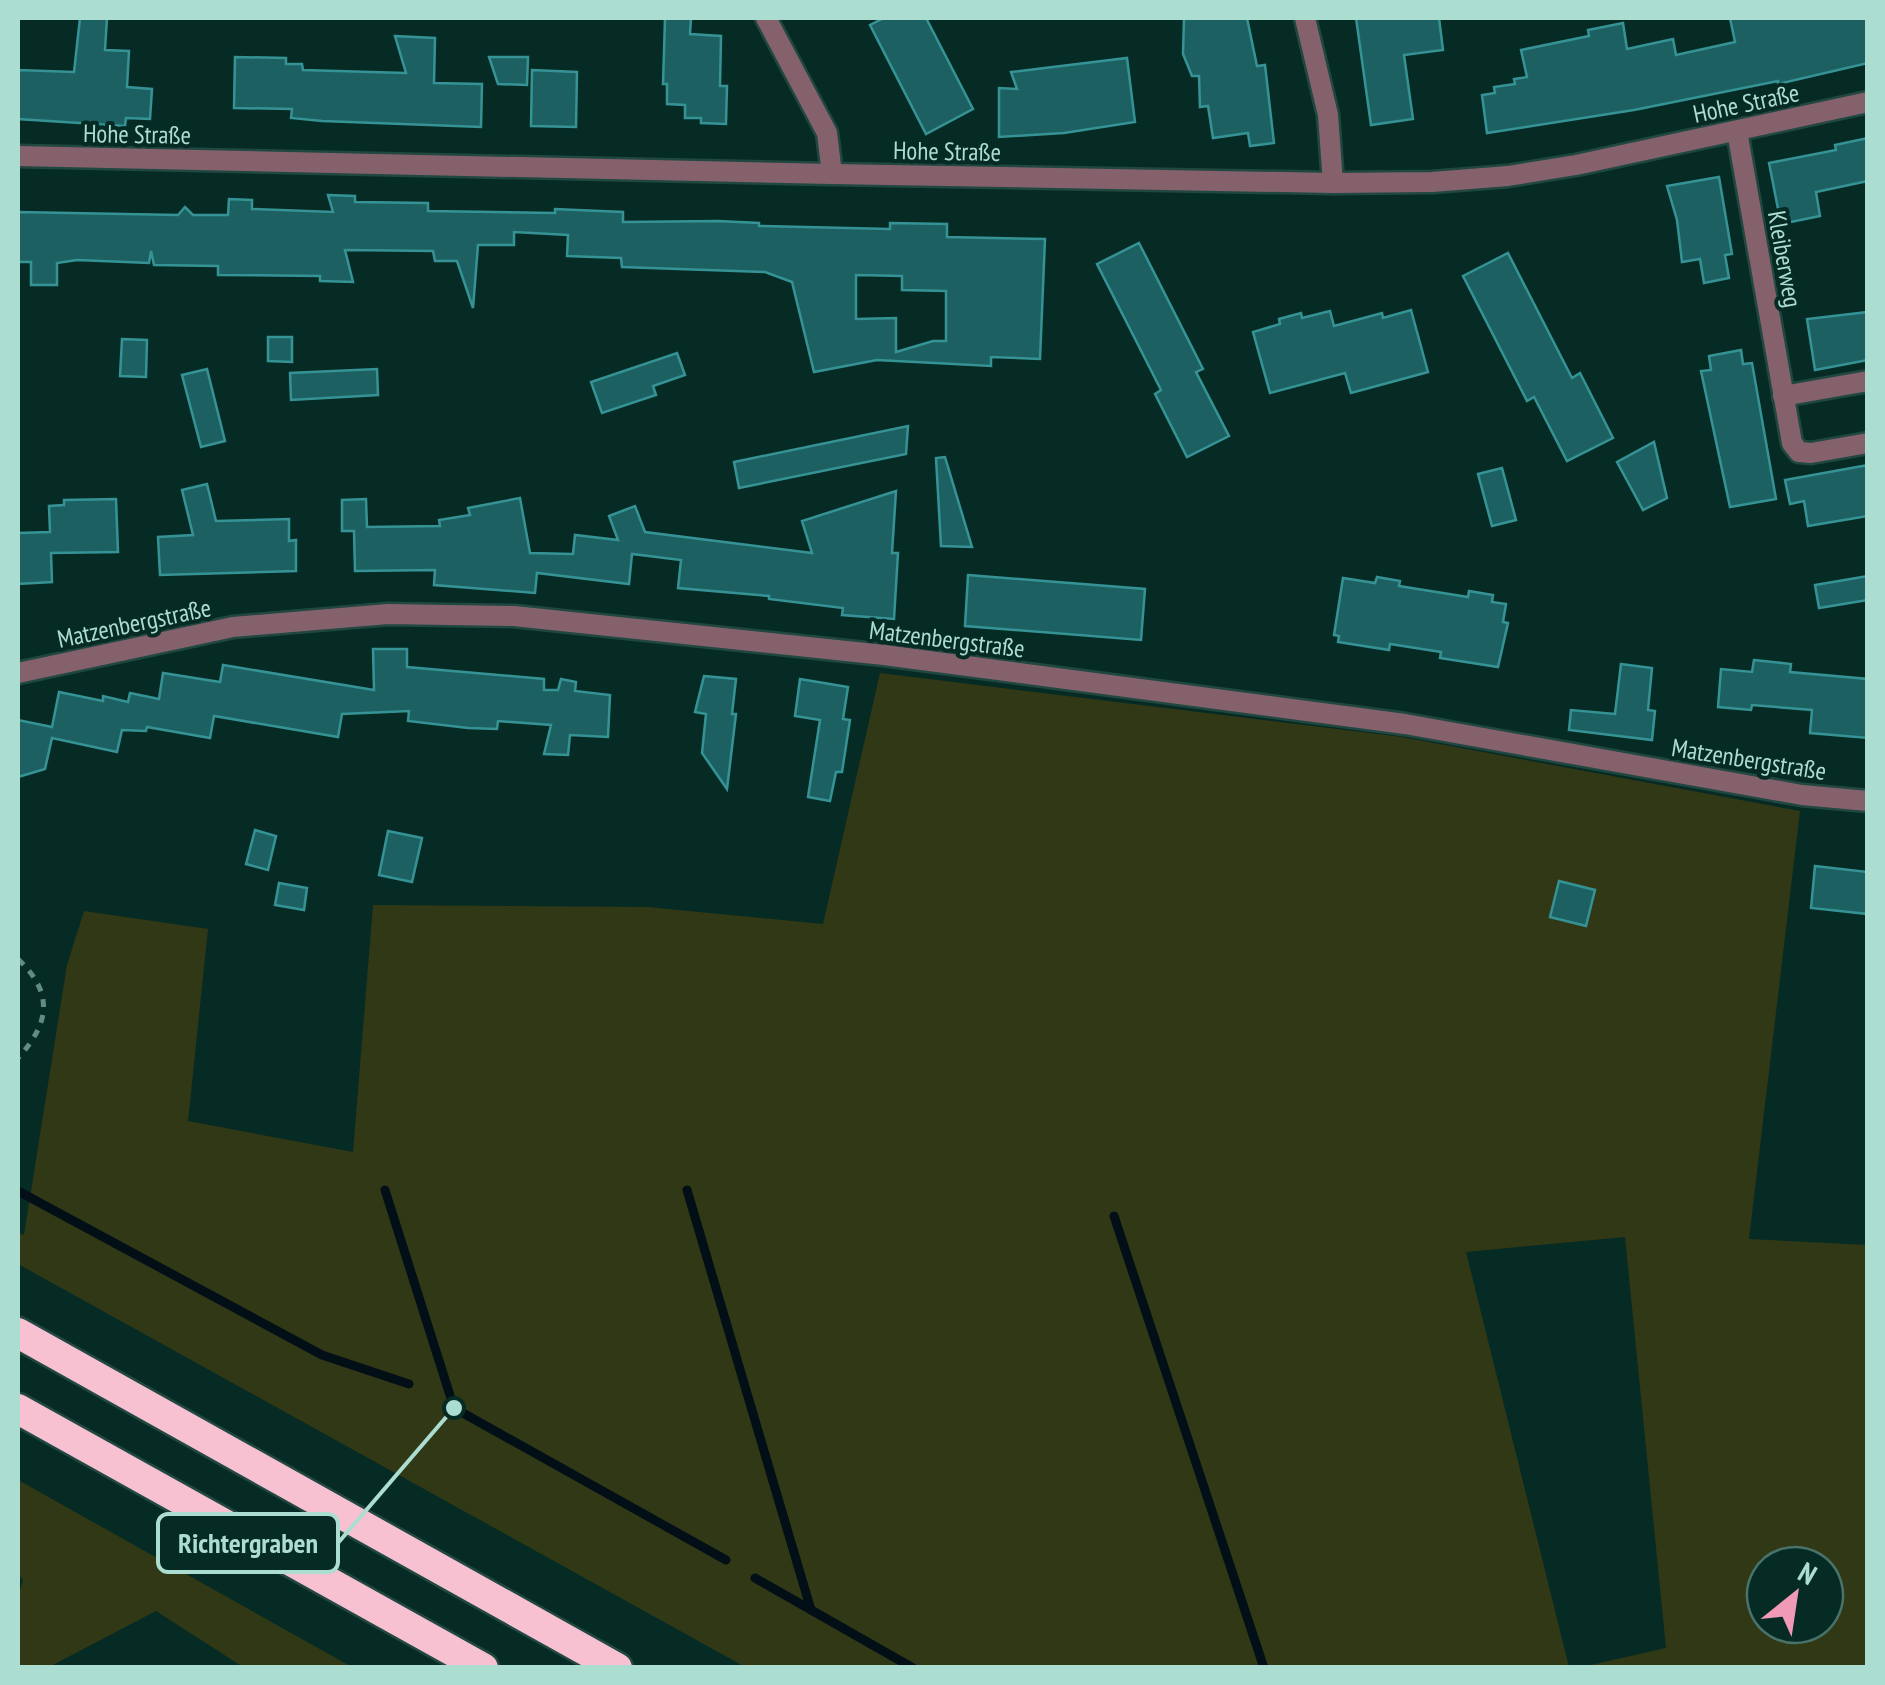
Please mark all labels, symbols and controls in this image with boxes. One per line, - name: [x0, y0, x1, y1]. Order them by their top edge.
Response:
- street label: Hohe Straße: [1690, 76, 1802, 130]
- street label: Hohe Straße: [83, 117, 191, 151]
- street label: Hohe Straße: [893, 134, 1001, 168]
- street label: Kleiberweg: [1761, 208, 1809, 310]
- street label: Matzenbergstraße: [54, 591, 214, 655]
- street label: Matzenbergstraße: [867, 614, 1027, 664]
- street label: Matzenbergstraße: [1669, 731, 1829, 787]
- callout: Richtergraben: [158, 1514, 338, 1572]
- text: Richtergraben: [178, 1524, 318, 1561]
- north arrow: [1745, 1545, 1845, 1645]
- text: N: [1792, 1553, 1824, 1593]

